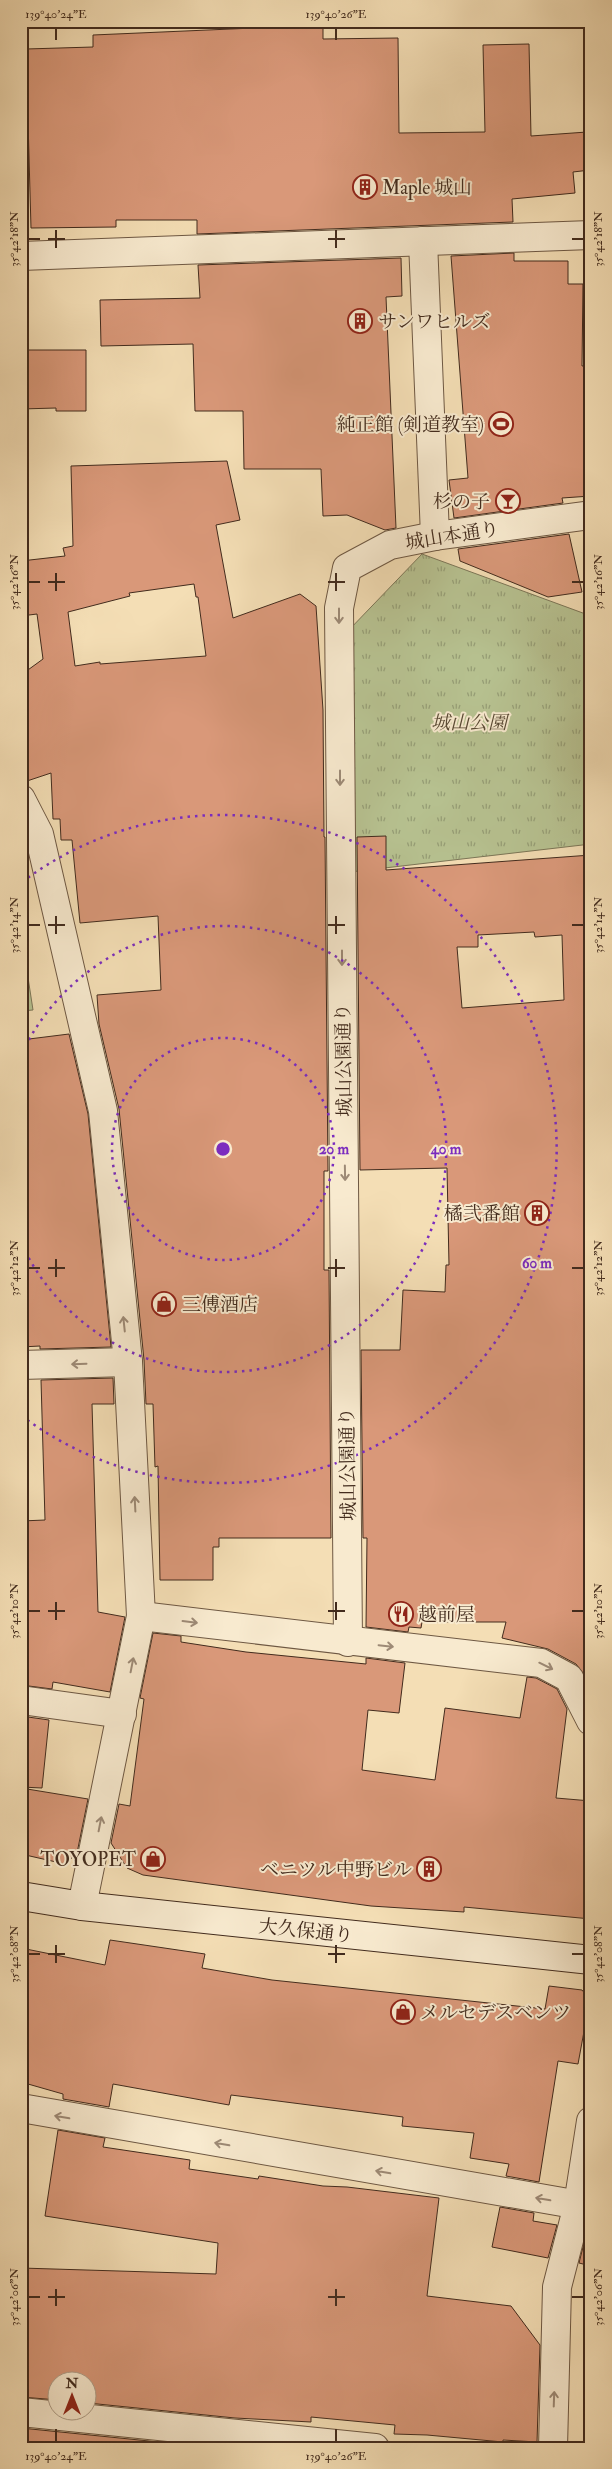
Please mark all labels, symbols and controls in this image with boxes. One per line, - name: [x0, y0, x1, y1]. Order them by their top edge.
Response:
- text: 139°40'24"E: [25, 7, 87, 22]
- text: 139°40'26"E: [306, 7, 367, 22]
- building icon: Maple 城山: [352, 174, 378, 200]
- place label: Maple 城山: [382, 176, 472, 201]
- text: 35°42'18"N: [7, 211, 22, 267]
- text: 35°42'18"N: [591, 211, 606, 267]
- building icon: サンワヒルズ: [347, 308, 373, 334]
- place label: サンワヒルズ: [378, 310, 490, 334]
- sports icon: 純正館 (剣道教室): [488, 411, 514, 437]
- place label: 純正館 (剣道教室): [337, 413, 484, 437]
- bar icon: 杉の子: [495, 488, 521, 514]
- place label: 杉の子: [433, 490, 490, 514]
- street label: 城山本通り: [403, 517, 501, 555]
- text: 35°42'16"N: [7, 554, 22, 610]
- text: 35°42'16"N: [591, 554, 606, 610]
- one-way arrow: [334, 608, 344, 624]
- park label: 城山公園: [431, 711, 510, 735]
- one-way arrow: [335, 770, 345, 786]
- text: 35°42'14"N: [7, 897, 22, 953]
- text: 35°42'14"N: [591, 897, 606, 953]
- one-way arrow: [337, 950, 346, 966]
- street label: 城山公園通り: [331, 1003, 357, 1117]
- centre of rings: [214, 1140, 232, 1158]
- text: 20 m: [319, 1140, 349, 1159]
- text: 40 m: [430, 1140, 462, 1159]
- one-way arrow: [340, 1165, 350, 1181]
- building icon: 橘弐番館: [524, 1200, 550, 1226]
- place label: 橘弐番館: [444, 1202, 520, 1226]
- text: 35°42'12"N: [7, 1240, 22, 1296]
- text: 35°42'12"N: [591, 1240, 606, 1296]
- text: 60 m: [522, 1254, 552, 1273]
- shop icon: 三傅酒店: [151, 1291, 177, 1317]
- place label: 三傅酒店: [182, 1293, 258, 1317]
- one-way arrow: [119, 1316, 129, 1332]
- one-way arrow: [71, 1359, 87, 1368]
- street label: 城山公園通り: [335, 1407, 361, 1521]
- one-way arrow: [131, 1496, 140, 1512]
- text: 35°42'10"N: [7, 1583, 22, 1639]
- text: 35°42'10"N: [591, 1583, 606, 1639]
- restaurant icon: 越前屋: [388, 1601, 414, 1627]
- place label: 越前屋: [418, 1603, 475, 1627]
- one-way arrow: [181, 1617, 197, 1627]
- one-way arrow: [378, 1641, 394, 1651]
- one-way arrow: [127, 1657, 137, 1673]
- one-way arrow: [539, 1662, 554, 1672]
- one-way arrow: [96, 1817, 106, 1833]
- shop icon: TOYOPET: [140, 1846, 166, 1872]
- place label: TOYOPET: [40, 1848, 136, 1872]
- building icon: ベニツル中野ビル: [416, 1856, 442, 1882]
- place label: ベニツル中野ビル: [260, 1858, 412, 1882]
- street label: 大久保通り: [257, 1914, 354, 1948]
- text: 35°42'08"N: [7, 1925, 22, 1983]
- text: 35°42'08"N: [591, 1925, 606, 1983]
- shop icon: メルセデスベンツ: [390, 1999, 416, 2025]
- place label: メルセデスベンツ: [420, 2001, 571, 2025]
- one-way arrow: [55, 2112, 71, 2122]
- one-way arrow: [215, 2139, 231, 2149]
- one-way arrow: [375, 2166, 391, 2176]
- one-way arrow: [535, 2194, 551, 2204]
- text: 35°42'06"N: [7, 2268, 22, 2326]
- text: 35°42'06"N: [591, 2268, 606, 2326]
- north arrow: [48, 2372, 98, 2422]
- text: N: [65, 2375, 79, 2392]
- one-way arrow: [550, 2391, 559, 2407]
- text: 139°40'24"E: [25, 2449, 87, 2464]
- text: 139°40'26"E: [306, 2449, 367, 2464]

